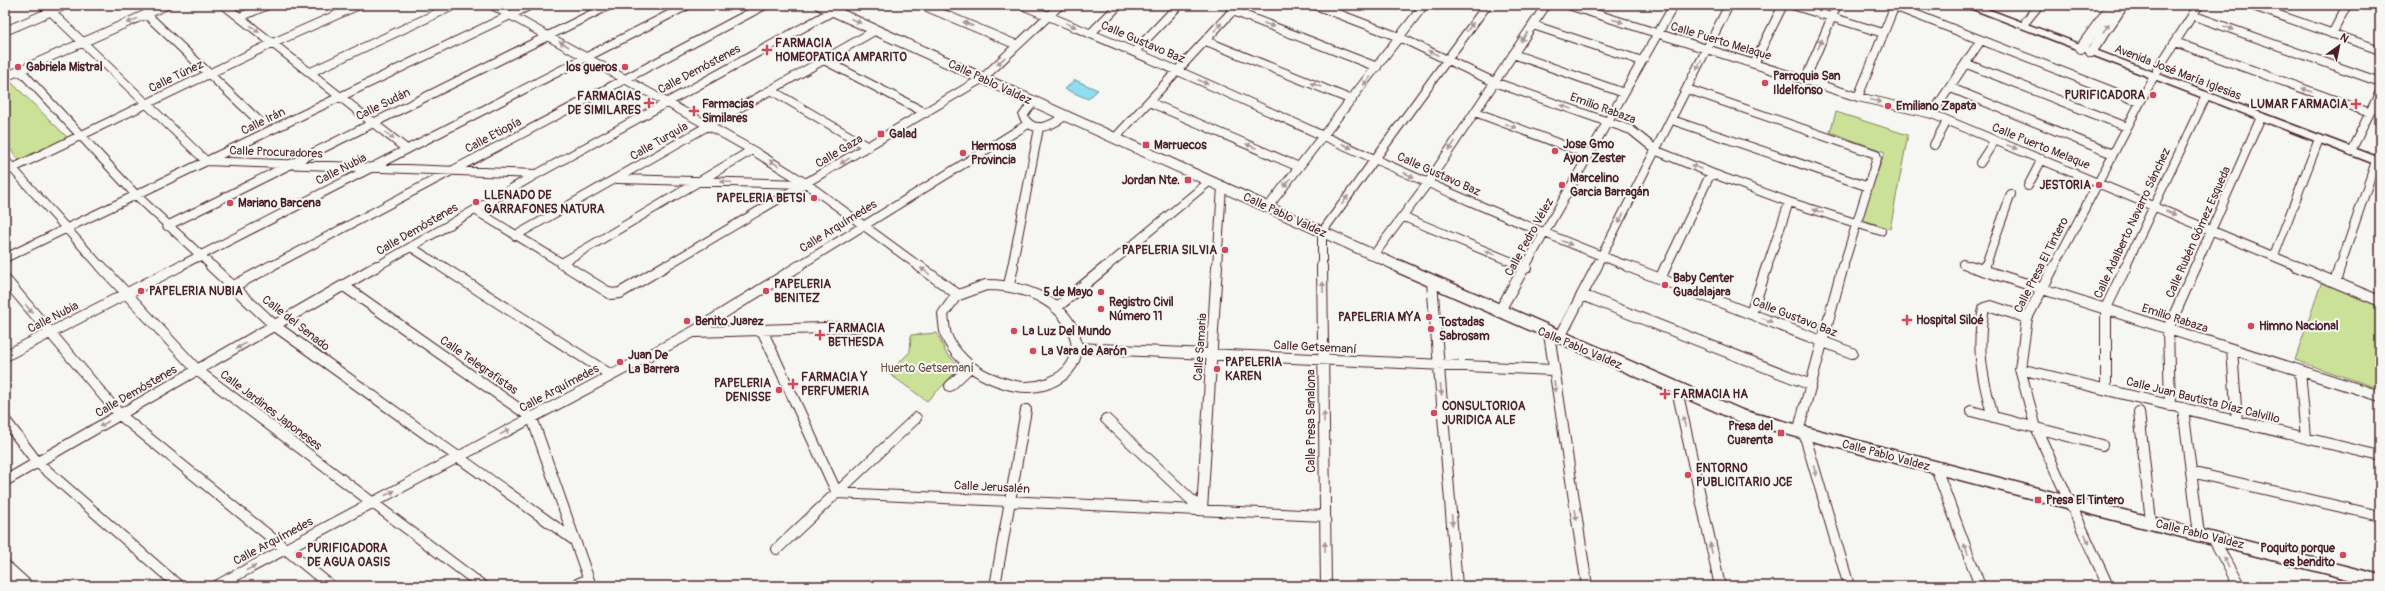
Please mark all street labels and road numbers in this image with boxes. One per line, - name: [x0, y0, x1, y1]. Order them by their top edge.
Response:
- street label: Calle Gustavo Baz: [1098, 18, 1187, 67]
- street label: Calle Puerto Melaque: [1669, 19, 1773, 64]
- street label: Calle Demóstenes: [655, 41, 744, 98]
- street label: Avenida José María Iglesias: [2112, 41, 2244, 104]
- street label: Calle Túnez: [146, 57, 206, 96]
- street label: Calle Pablo Valdez: [946, 57, 1034, 108]
- street label: Calle Sudán: [354, 85, 413, 124]
- street label: Emilio Rabaza: [1568, 90, 1638, 127]
- street label: Calle Irán: [239, 104, 288, 139]
- street label: Calle Etiopía: [463, 114, 524, 157]
- street label: Calle Turquía: [628, 119, 691, 164]
- street label: Calle Puerto Melaque: [1990, 120, 2092, 173]
- street label: Calle Gaza: [813, 131, 866, 171]
- street label: Calle Procuradores: [229, 143, 324, 162]
- street label: Calle Adalberto Navarro Sánchez: [2091, 145, 2174, 301]
- street label: Calle Gustavo Baz: [1395, 149, 1483, 200]
- street label: Calle Nubia: [313, 150, 369, 189]
- street label: Calle Rubén Gómez Esqueda: [2163, 164, 2234, 300]
- street label: Calle Pablo Valdez: [1241, 190, 1329, 241]
- street label: Calle Pedro Vélez: [1502, 195, 1557, 279]
- street label: Calle Arquímedes: [797, 196, 880, 256]
- street label: Calle Demóstenes: [374, 200, 461, 259]
- street label: Calle Presa El Tintero: [2011, 214, 2072, 316]
- street label: Calle del Senado: [259, 292, 333, 355]
- street label: Calle Gustavo Baz: [1750, 294, 1840, 341]
- street label: Calle Nubia: [25, 298, 81, 337]
- street label: Emilio Rabaza: [2140, 301, 2210, 336]
- street label: Calle Samaria: [1191, 312, 1210, 381]
- street label: Calle Pablo Valdez: [1535, 324, 1624, 373]
- street label: Calle Telegrafistas: [437, 333, 521, 398]
- street label: Calle Getsemaní: [1273, 338, 1357, 357]
- street label: Calle Arquímedes: [517, 361, 602, 416]
- street label: Calle Demóstenes: [93, 362, 180, 421]
- street label: Calle Jardines Japoneses: [217, 367, 325, 454]
- street label: Calle Presa Sanalona: [1304, 369, 1319, 473]
- street label: Calle Juan Bautista Díaz Calvillo: [2124, 374, 2282, 427]
- street label: Calle Pablo Valdez: [1840, 437, 1932, 474]
- street label: Calle Jerusalén: [954, 478, 1031, 497]
- street label: Calle Arquímedes: [231, 514, 316, 569]
- street label: Calle Pablo Valdez: [2154, 516, 2246, 553]

